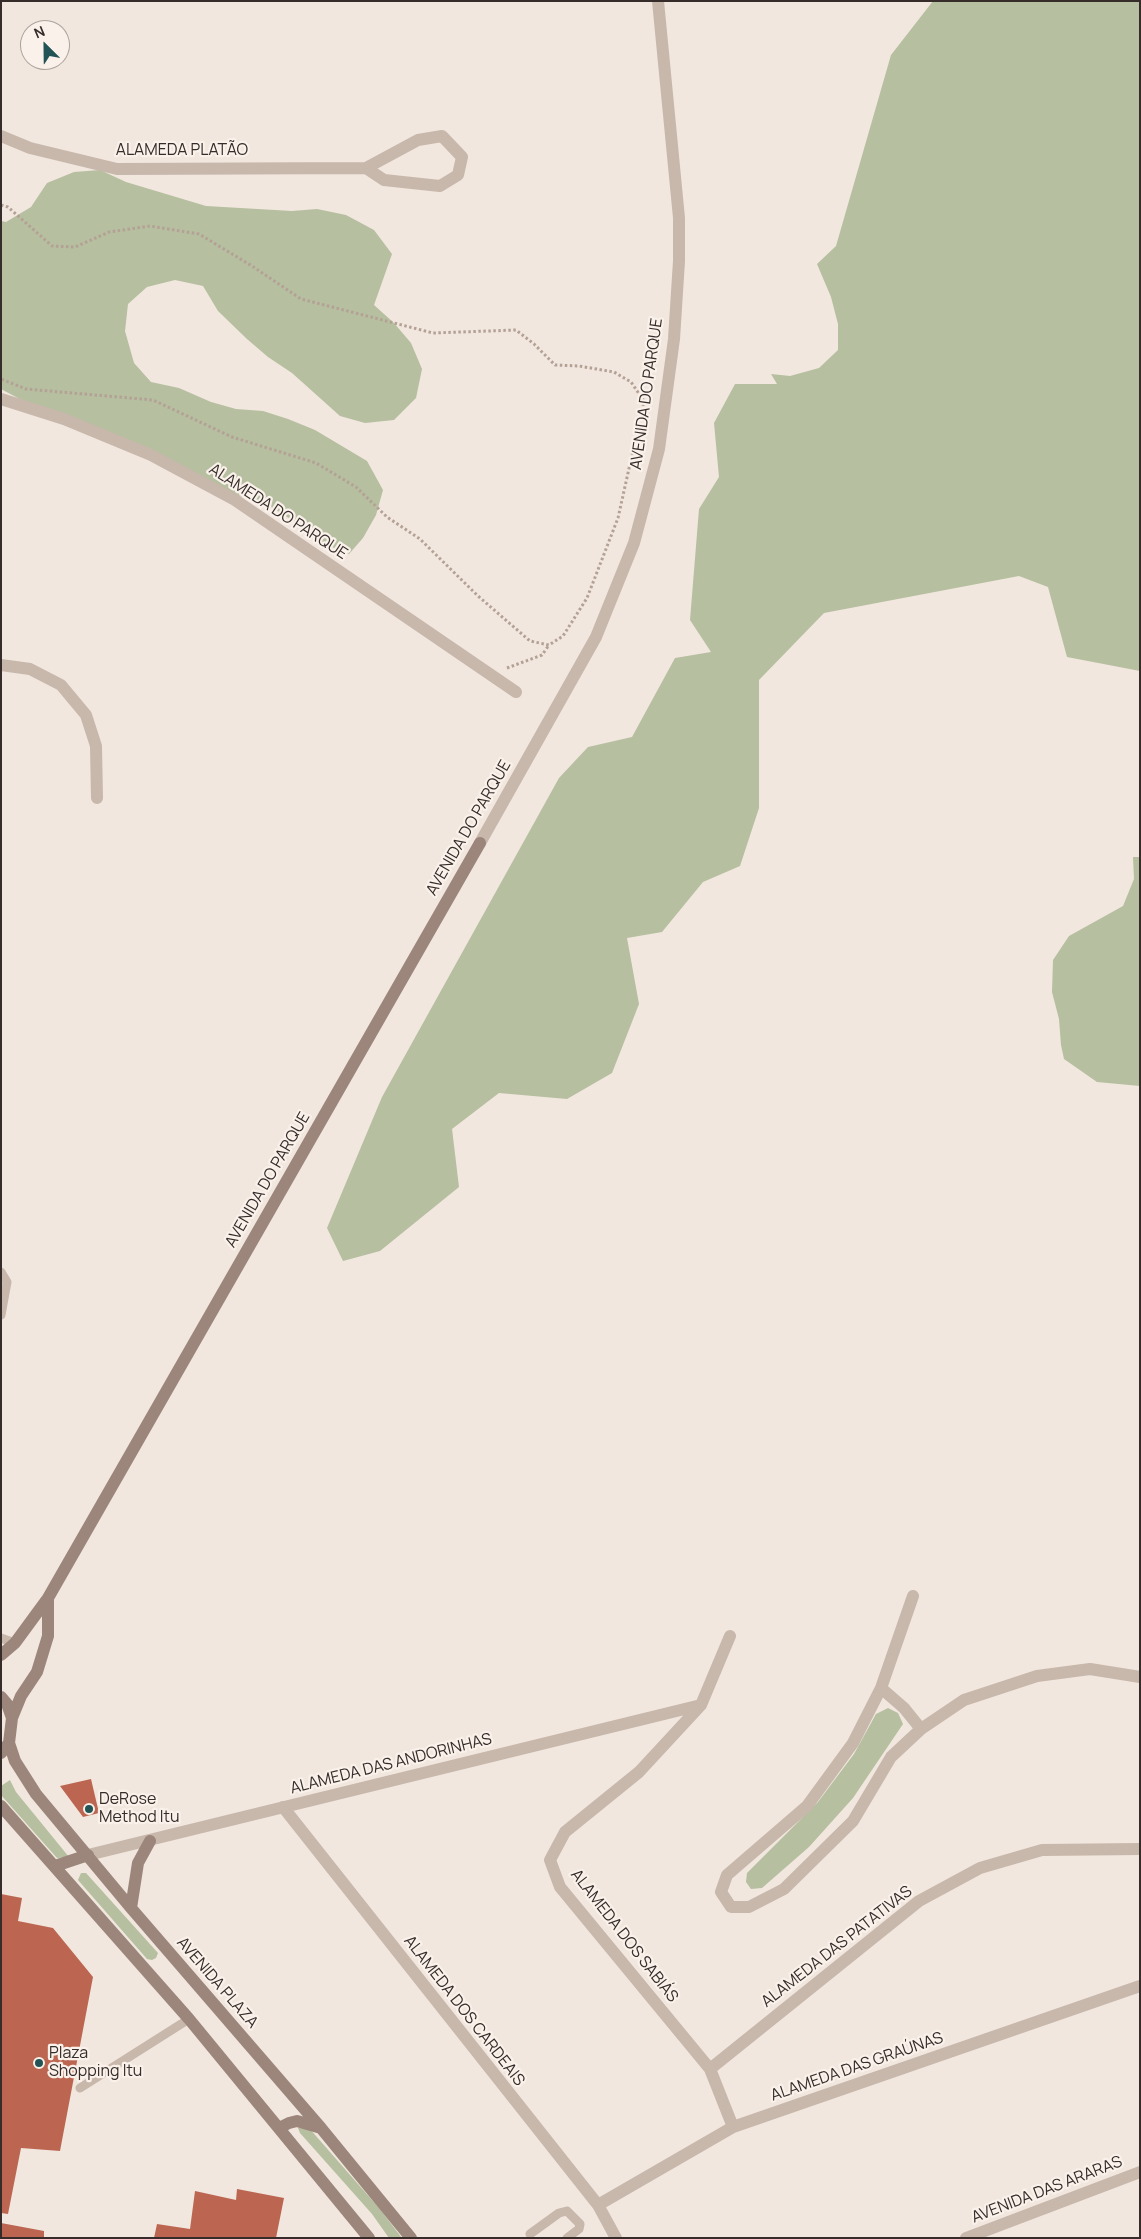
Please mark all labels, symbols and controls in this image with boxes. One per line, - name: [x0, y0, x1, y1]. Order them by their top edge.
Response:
- north arrow: [20, 20, 70, 70]
- text: N: [31, 21, 48, 42]
- street label: ALAMEDA PLATÃO: [116, 141, 248, 161]
- street label: AVENIDA DO PARQUE: [627, 317, 667, 471]
- street label: ALAMEDA DO PARQUE: [205, 460, 351, 564]
- street label: AVENIDA DO PARQUE: [422, 757, 516, 899]
- street label: AVENIDA DO PARQUE: [221, 1109, 315, 1251]
- street label: ALAMEDA DAS ANDORINHAS: [288, 1730, 494, 1798]
- place label: DeRose Method Itu: [99, 1790, 180, 1828]
- marker: DeRose Method Itu: [83, 1803, 95, 1815]
- street label: ALAMEDA DOS SABIÁS: [566, 1866, 682, 2006]
- street label: ALAMEDA DAS PATATIVAS: [758, 1882, 916, 2012]
- street label: ALAMEDA DOS CARDEAIS: [399, 1932, 529, 2090]
- street label: AVENIDA PLAZA: [172, 1934, 262, 2032]
- street label: ALAMEDA DAS GRAÚNAS: [768, 2028, 946, 2106]
- place label: Plaza Shopping Itu: [49, 2044, 142, 2082]
- marker: Plaza Shopping Itu: [33, 2057, 45, 2069]
- street label: AVENIDA DAS ARARAS: [969, 2152, 1125, 2228]

